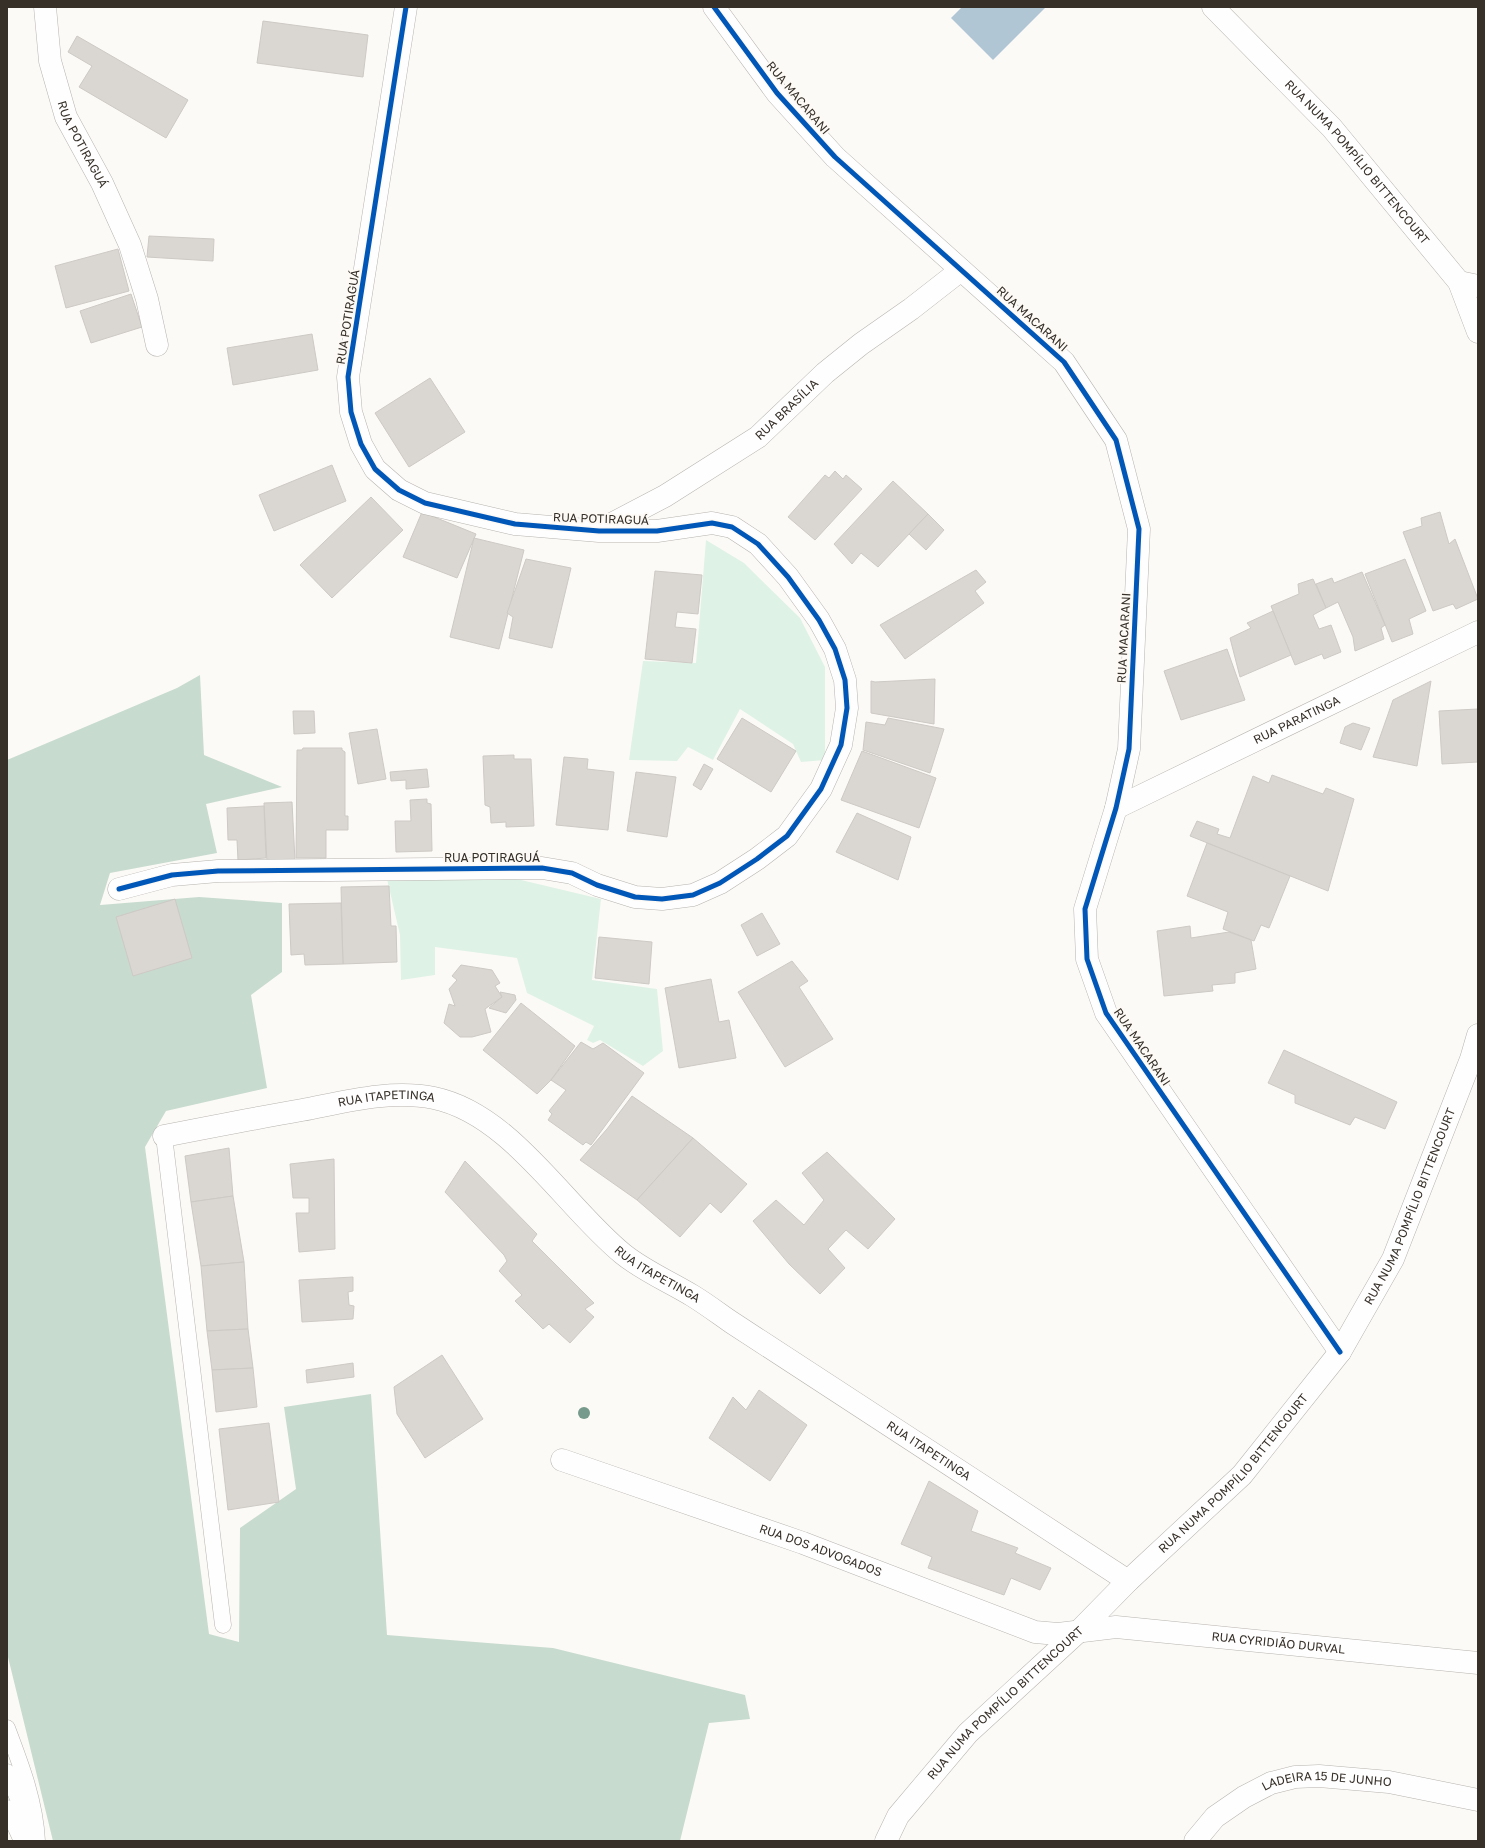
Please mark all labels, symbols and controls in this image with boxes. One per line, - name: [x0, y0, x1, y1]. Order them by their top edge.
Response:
- street label: RUA MACARANI: [764, 58, 833, 137]
- street label: RUA NUMA POMPÍLIO BITTENCOURT: [1282, 77, 1433, 248]
- street label: RUA POTIRAGUÁ: [55, 99, 111, 190]
- street label: RUA POTIRAGUÁ: [333, 268, 362, 366]
- street label: RUA MACARANI: [994, 283, 1071, 355]
- street label: RUA BRASÍLIA: [752, 376, 821, 443]
- street label: RUA POTIRAGUÁ: [553, 509, 649, 528]
- street label: RUA MACARANI: [1114, 592, 1133, 684]
- street label: RUA PARATINGA: [1251, 692, 1342, 747]
- street label: RUA POTIRAGUÁ: [444, 850, 540, 865]
- street label: RUA MACARANI: [1111, 1005, 1174, 1088]
- street label: RUA ITAPETINGA: [336, 1087, 436, 1110]
- street label: RUA NUMA POMPÍLIO BITTENCOURT: [1361, 1105, 1458, 1307]
- street label: RUA ITAPETINGA: [611, 1242, 703, 1306]
- street label: RUA NUMA POMPÍLIO BITTENCOURT: [1155, 1390, 1311, 1556]
- street label: RUA ITAPETINGA: [884, 1417, 974, 1483]
- street label: RUA DOS ADVOGADOS: [757, 1521, 885, 1580]
- street label: RUA NUMA POMPÍLIO BITTENCOURT: [924, 1622, 1087, 1782]
- street label: RUA CYRIDIÃO DURVAL: [1211, 1629, 1346, 1657]
- street label: LADEIRA 15 DE JUNHO: [1259, 1768, 1392, 1794]

